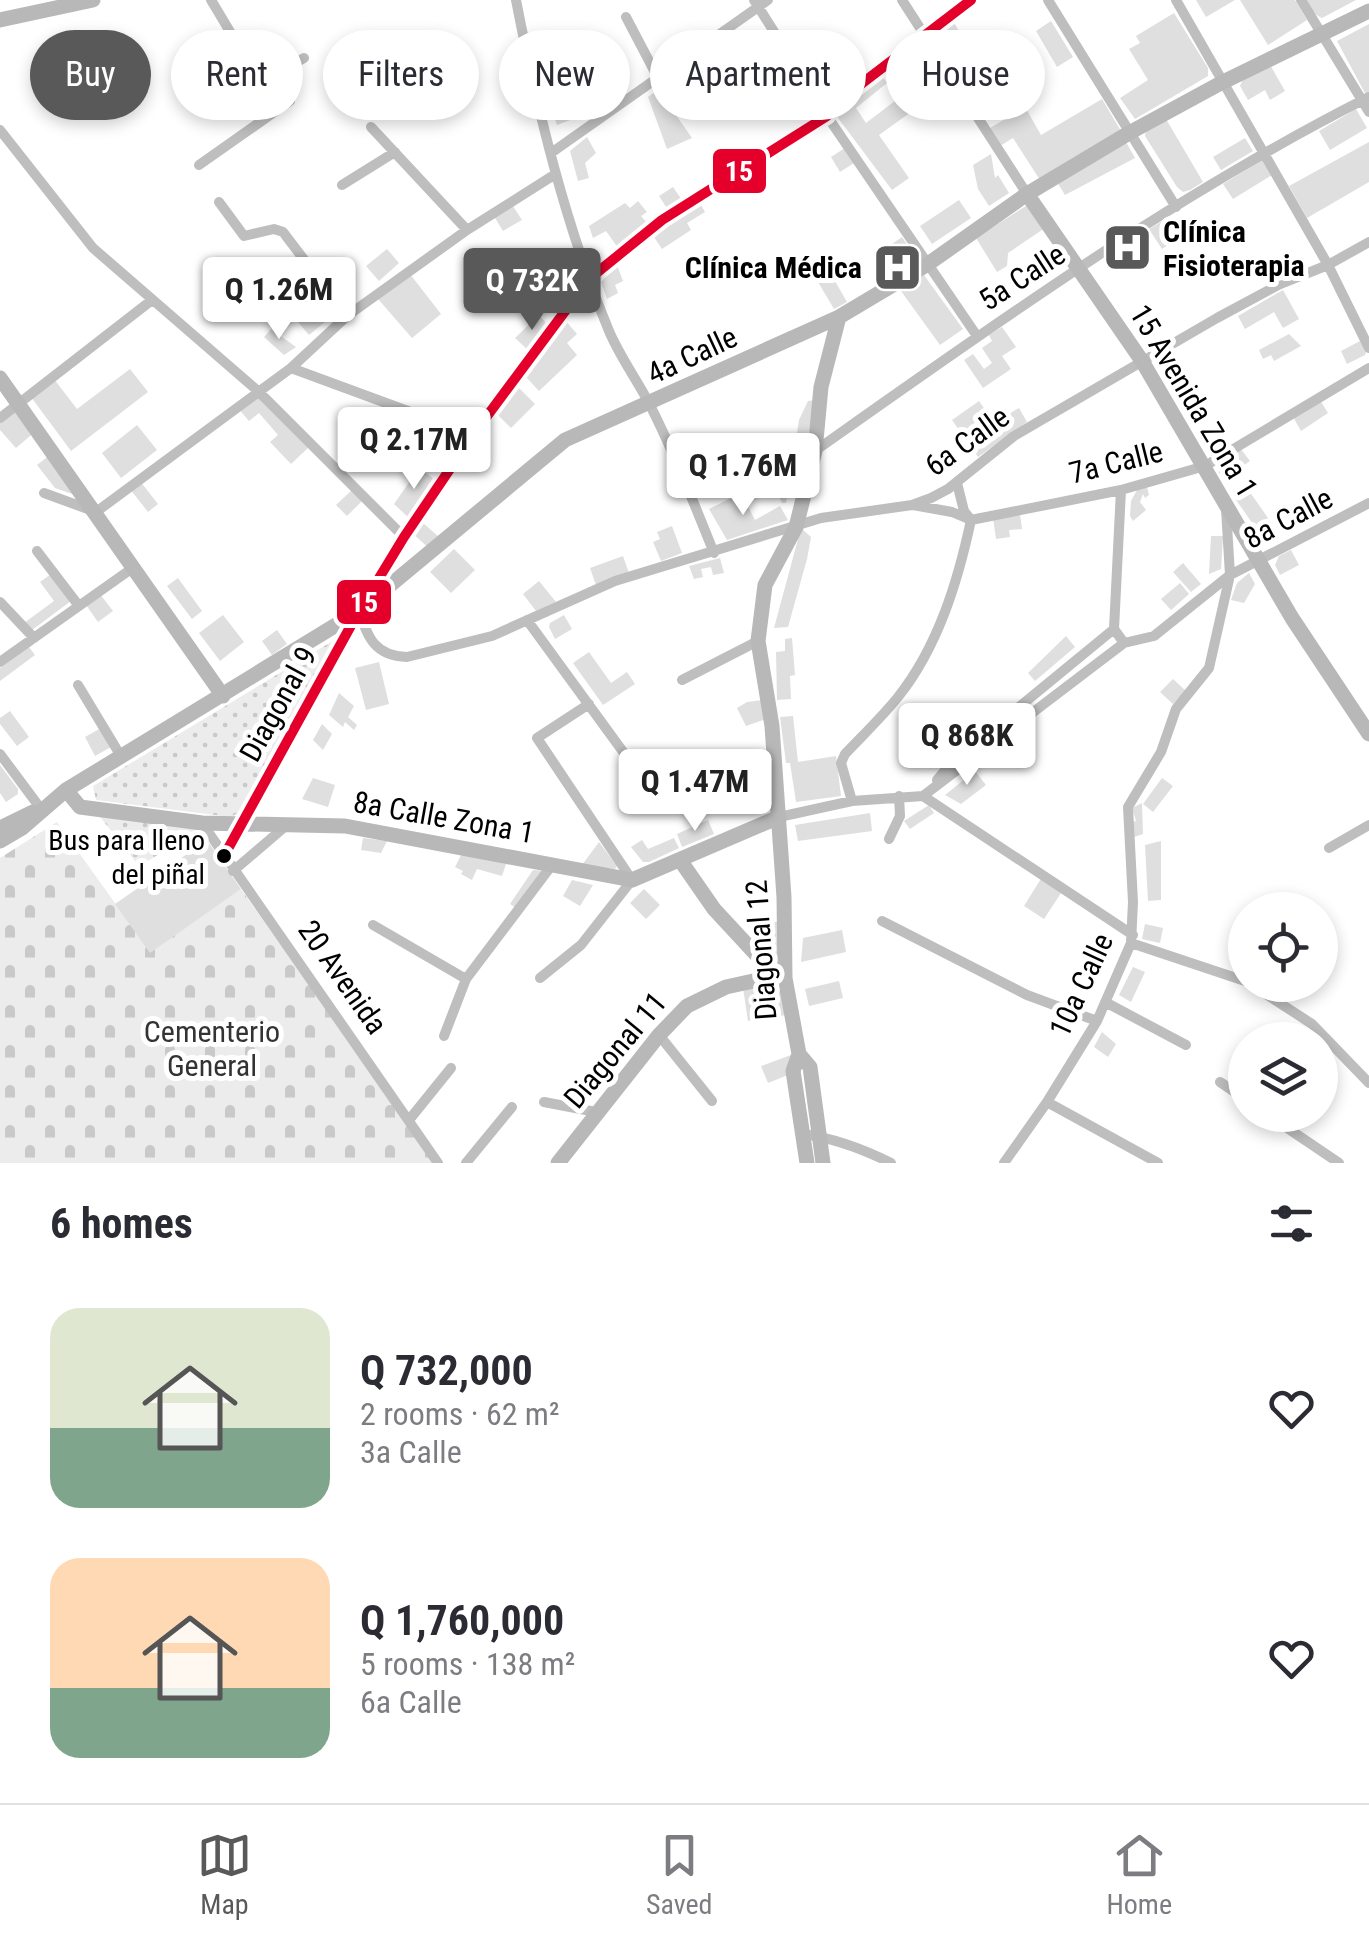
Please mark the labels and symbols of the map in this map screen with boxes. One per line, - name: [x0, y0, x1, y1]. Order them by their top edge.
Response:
- line badge: 15: [711, 147, 768, 195]
- text: 15: [725, 155, 753, 188]
- place label: Clínica Fisioterapia: [1163, 214, 1305, 283]
- hospital icon: Clínica Fisioterapia: [1102, 222, 1154, 274]
- street label: 5a Calle: [973, 236, 1071, 318]
- hospital icon: Clínica Médica: [871, 241, 923, 293]
- pin: Q 732K: [451, 248, 613, 333]
- place label: Clínica Médica: [685, 250, 862, 285]
- pin: Q 1.26M: [187, 257, 371, 342]
- street label: 15 Avenida Zona 1: [1123, 298, 1265, 504]
- street label: 4a Calle: [641, 319, 743, 391]
- street label: 6a Calle: [918, 399, 1016, 483]
- pin: Q 2.17M: [322, 407, 506, 492]
- pin: Q 1.76M: [651, 433, 835, 518]
- street label: 7a Calle: [1066, 433, 1166, 491]
- street label: 8a Calle: [1238, 480, 1338, 556]
- line badge: 15: [335, 578, 393, 626]
- text: 15: [350, 586, 378, 619]
- street label: Diagonal 9: [232, 641, 324, 767]
- pin: Q 868K: [886, 703, 1048, 788]
- pin: Q 1.47M: [603, 749, 787, 834]
- street label: 8a Calle Zona 1: [351, 784, 537, 850]
- place label: Bus para lleno del piñal: [48, 824, 205, 891]
- marker: Bus para lleno del piñal: [214, 846, 234, 866]
- street label: Diagonal 12: [739, 879, 783, 1021]
- street label: 20 Avenida: [291, 914, 395, 1040]
- street label: 10a Calle: [1042, 928, 1120, 1042]
- street label: Diagonal 11: [556, 985, 674, 1115]
- park label: Cementerio General: [144, 1014, 280, 1083]

